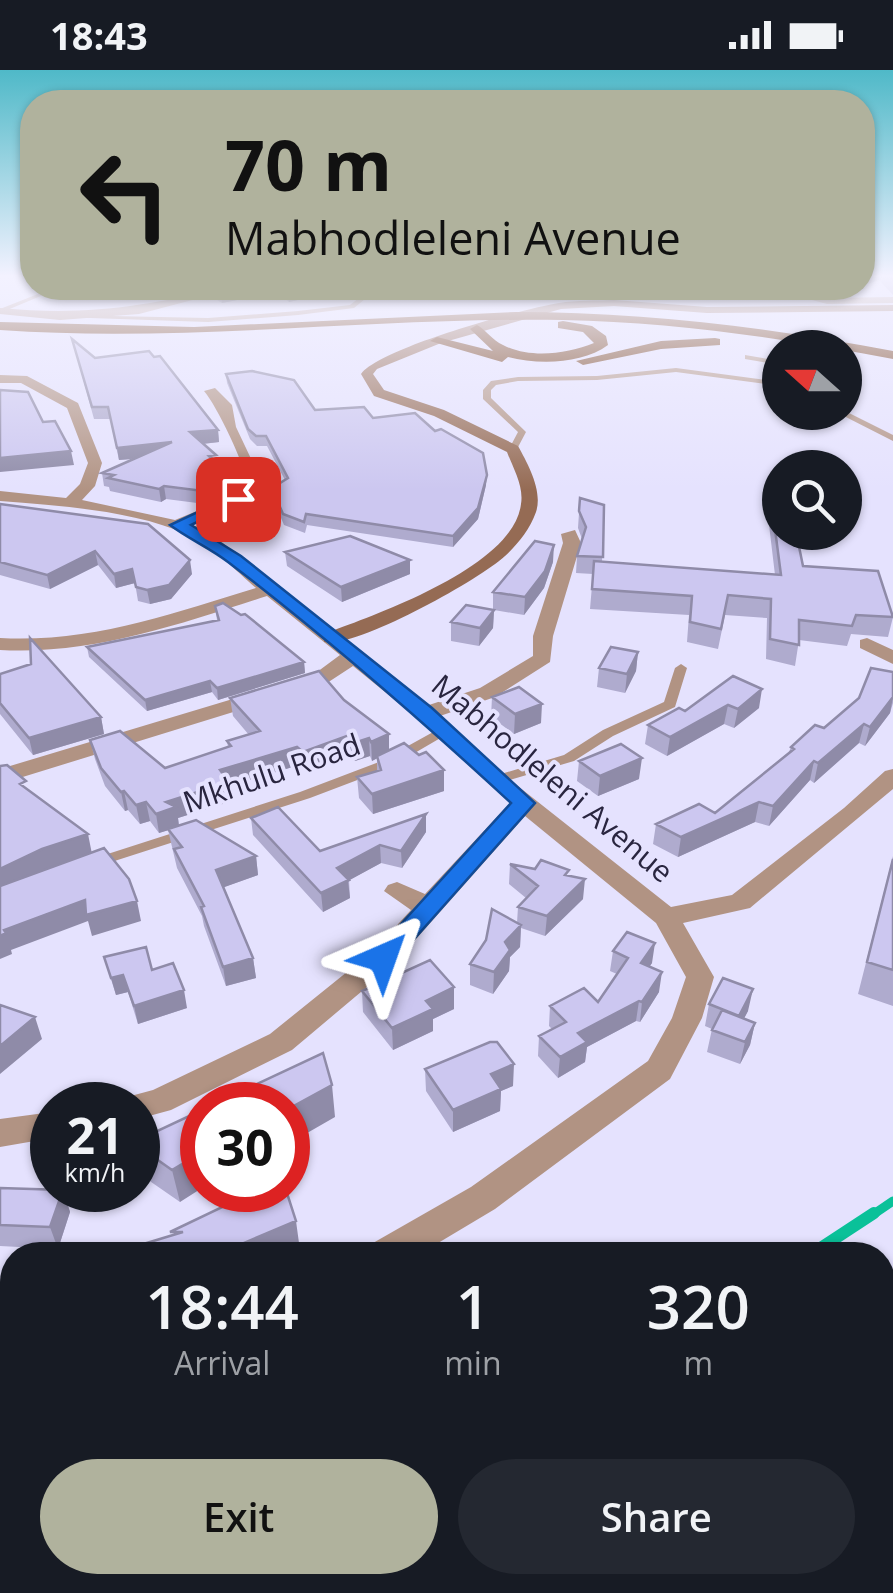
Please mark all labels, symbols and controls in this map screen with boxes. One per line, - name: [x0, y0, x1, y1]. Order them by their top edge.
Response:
- text: 18:43: [50, 9, 148, 61]
- text: 70 m: [225, 116, 392, 212]
- icon: left: [60, 130, 190, 260]
- text: Mabhodleleni Avenue: [225, 207, 681, 268]
- north arrow: [762, 330, 862, 430]
- map controls: [762, 330, 862, 550]
- button: search: [762, 450, 862, 550]
- pin: [196, 457, 281, 542]
- icon: arrive: [211, 472, 266, 527]
- street label: Mabhodleleni Avenue: [423, 664, 683, 891]
- street label: Mkhulu Road: [177, 723, 366, 822]
- position arrow: [331, 906, 435, 1010]
- speed limit sign: 30: [180, 1082, 310, 1212]
- text: 21: [66, 1101, 124, 1169]
- text: km/h: [65, 1155, 125, 1189]
- text: 18:44: [145, 1265, 299, 1347]
- text: 1: [456, 1265, 490, 1347]
- text: 320: [647, 1265, 750, 1347]
- text: Arrival: [174, 1341, 270, 1384]
- text: min: [444, 1341, 502, 1384]
- text: m: [683, 1341, 713, 1384]
- button: Exit: [40, 1459, 438, 1574]
- button: Share: [458, 1459, 855, 1574]

